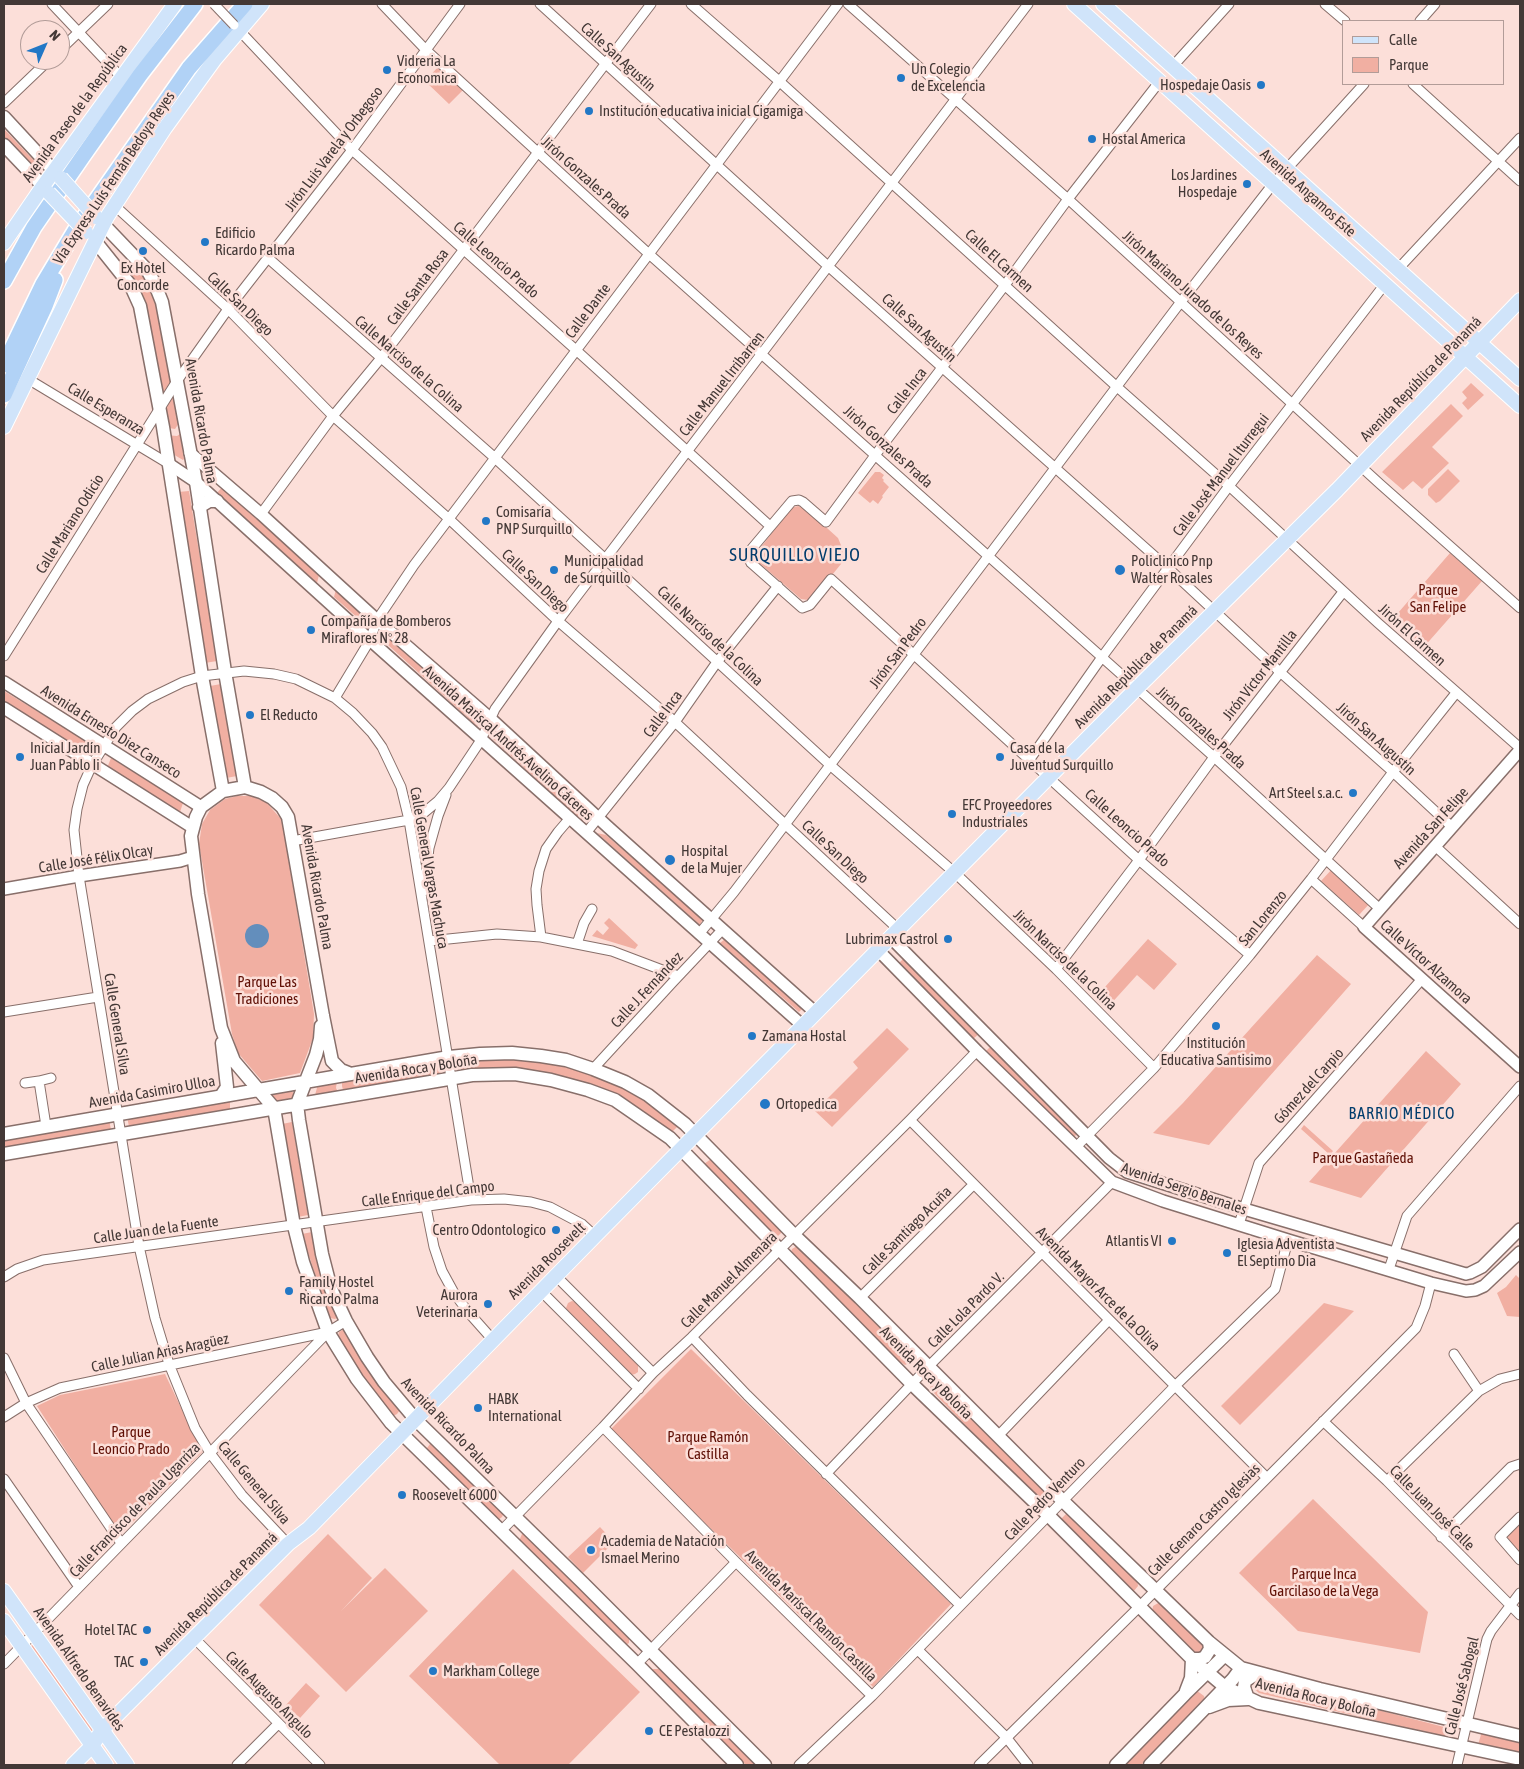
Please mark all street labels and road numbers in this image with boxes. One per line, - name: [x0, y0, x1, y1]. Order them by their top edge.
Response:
- street label: Calle San Agustín: [577, 19, 659, 95]
- street label: Avenida Paseo de la República: [19, 40, 131, 186]
- street label: Jirón Luis Varela y Orbegoso: [281, 83, 387, 215]
- street label: Vía Expresa Luis Fernán Bedoya Reyes: [49, 88, 179, 268]
- street label: Jirón Gonzales Prada: [538, 133, 634, 223]
- street label: Avenida Angamos Este: [1256, 145, 1360, 241]
- street label: Calle Leoncio Prado: [449, 218, 543, 302]
- street label: Calle El Carmen: [961, 226, 1037, 296]
- street label: Jirón Mariano Jurado de los Reyes: [1119, 227, 1267, 363]
- street label: Calle Santa Rosa: [383, 245, 453, 329]
- street label: Calle San Diego: [203, 268, 277, 340]
- street label: Calle Dante: [562, 280, 614, 342]
- street label: Calle San Agustín: [878, 290, 960, 366]
- street label: Calle Narciso de la Colina: [351, 312, 467, 416]
- street label: Avenida República de Panamá: [1357, 313, 1485, 445]
- street label: Calle Manuel Irribarren: [676, 328, 768, 440]
- street label: Avenida Ricardo Palma: [181, 357, 221, 485]
- street label: Calle Inca: [883, 364, 931, 418]
- street label: Calle Esperanza: [64, 379, 148, 439]
- street label: Jirón Gonzales Prada: [840, 402, 936, 492]
- street label: Calle José Manuel Iturregui: [1169, 410, 1273, 540]
- street label: Calle Mariano Odicio: [32, 471, 108, 577]
- street label: Calle San Diego: [498, 545, 572, 617]
- street label: Calle Narciso de la Colina: [653, 582, 767, 690]
- street label: Jirón El Carmen: [1375, 600, 1449, 670]
- street label: Avenida República de Panamá: [1071, 602, 1201, 732]
- street label: Jirón San Pedro: [865, 614, 931, 692]
- street label: Jirón Víctor Mantilla: [1219, 626, 1301, 724]
- street label: Avenida Mariscal Andrés Avelino Cáceres: [419, 662, 597, 824]
- street label: Avenida Ernesto Diez Canseco: [37, 681, 185, 783]
- street label: Jirón Gonzales Prada: [1153, 683, 1249, 773]
- street label: Calle Inca: [640, 687, 686, 741]
- street label: Jirón San Augustín: [1333, 699, 1419, 779]
- street label: Avenida San Felipe: [1390, 783, 1472, 873]
- street label: Calle Leoncio Prado: [1081, 785, 1173, 871]
- street label: Calle General Vargas Machuca: [406, 786, 452, 950]
- street label: Calle San Diego: [798, 816, 872, 888]
- street label: Avenida Ricardo Palma: [297, 823, 337, 951]
- street label: Calle José Félix Olcay: [37, 841, 155, 877]
- street label: San Lorenzo: [1235, 887, 1291, 949]
- street label: Jirón Narciso de la Colina: [1009, 906, 1121, 1014]
- street label: Calle Víctor Alzamora: [1376, 916, 1476, 1008]
- street label: Calle J. Fernández: [607, 948, 687, 1032]
- street label: Calle General Silva: [100, 972, 134, 1076]
- street label: Gómez del Carpio: [1270, 1044, 1348, 1128]
- street label: Avenida Roca y Boloña: [354, 1050, 478, 1088]
- street label: Avenida Casimiro Ulloa: [87, 1072, 217, 1112]
- street label: Avenida Sergio Bernales: [1119, 1159, 1249, 1219]
- street label: Calle Enrique del Campo: [361, 1177, 495, 1211]
- street label: Calle Samtiago Acuña: [859, 1183, 955, 1279]
- street label: Calle Juan de la Fuente: [92, 1212, 220, 1248]
- street label: Avenida Roosevelt: [505, 1219, 589, 1303]
- street label: Avenida Mayor Arce de la Oliva: [1032, 1223, 1164, 1355]
- street label: Calle Manuel Almenara: [677, 1228, 781, 1332]
- street label: Calle Lola Pardo V.: [924, 1268, 1008, 1352]
- street label: Avenida Roca y Boloña: [876, 1323, 976, 1423]
- street label: Calle Julian Arias Aragüez: [90, 1330, 230, 1376]
- street label: Avenida Ricardo Palma: [397, 1374, 499, 1478]
- street label: Calle General Silva: [214, 1438, 294, 1528]
- street label: Calle Francisco de Paula Ugarriza: [66, 1439, 204, 1581]
- street label: Calle Pedro Venturo: [1001, 1454, 1089, 1544]
- street label: Calle Genaro Castro Iglesias: [1144, 1460, 1264, 1580]
- street label: Calle Juan José Calle: [1386, 1462, 1478, 1554]
- street label: Avenida República de Panamá: [151, 1529, 281, 1659]
- street label: Avenida Mariscal Ramón Castilla: [741, 1546, 881, 1686]
- street label: Avenida Alfredo Benavides: [29, 1604, 129, 1734]
- street label: Calle José Sabogal: [1441, 1635, 1483, 1737]
- street label: Calle Augusto Angulo: [221, 1647, 317, 1743]
- street label: Avenida Roca y Boloña: [1254, 1674, 1378, 1722]

